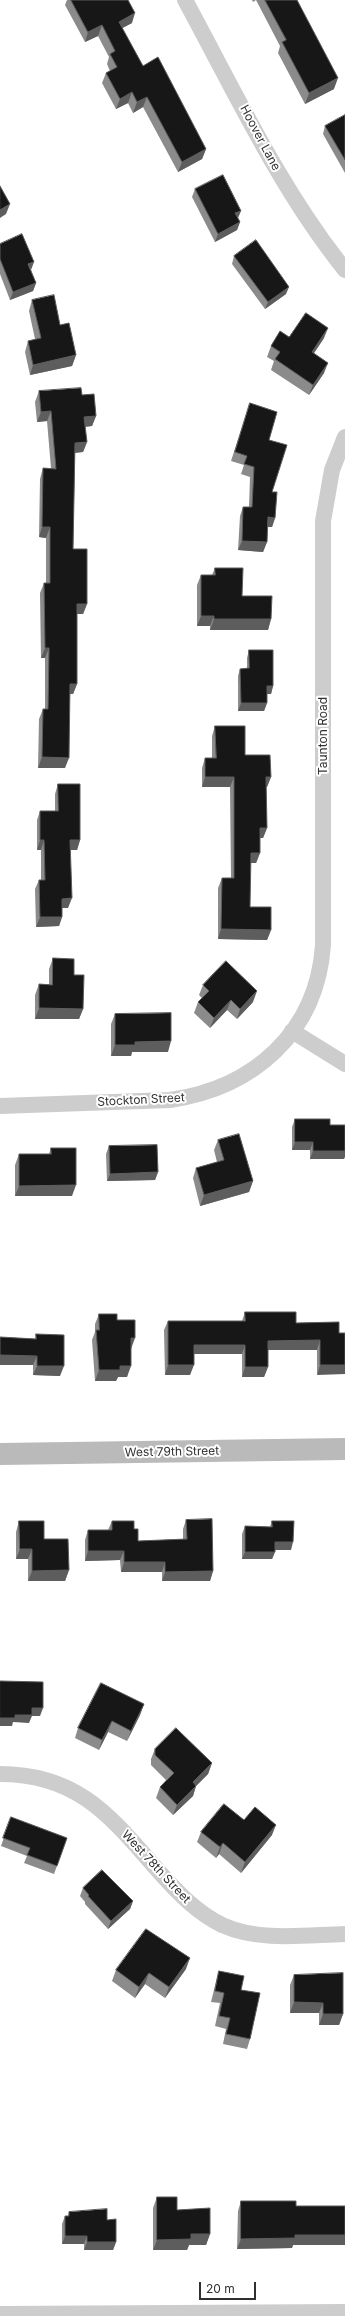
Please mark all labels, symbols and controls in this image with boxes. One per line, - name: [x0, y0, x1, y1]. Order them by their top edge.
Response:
- street label: Hoover Lane: [237, 103, 283, 173]
- street label: Taunton Road: [316, 697, 330, 775]
- street label: Stockton Street: [97, 1091, 185, 1109]
- street label: West 79th Street: [125, 1444, 219, 1460]
- street label: West 78th Street: [119, 1828, 193, 1906]
- scale bar: [201, 2274, 258, 2300]
- text: 20 m: [206, 2281, 235, 2296]

